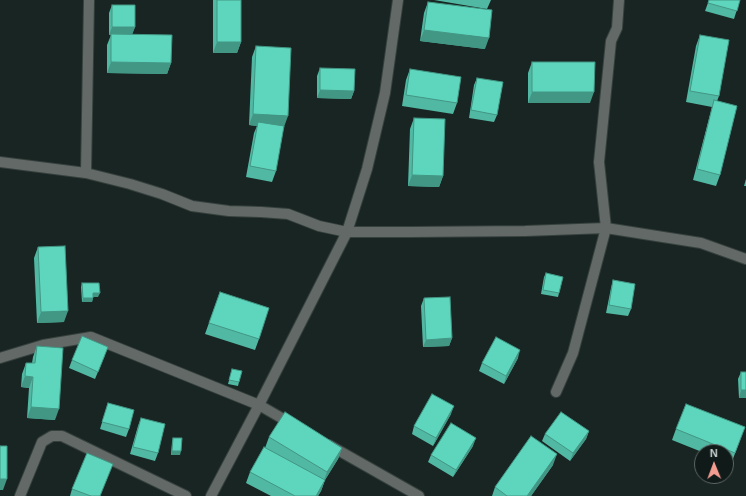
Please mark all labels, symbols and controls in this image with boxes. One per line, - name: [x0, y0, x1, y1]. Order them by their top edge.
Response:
- north arrow: [694, 444, 734, 484]
- text: N: [710, 447, 718, 459]

